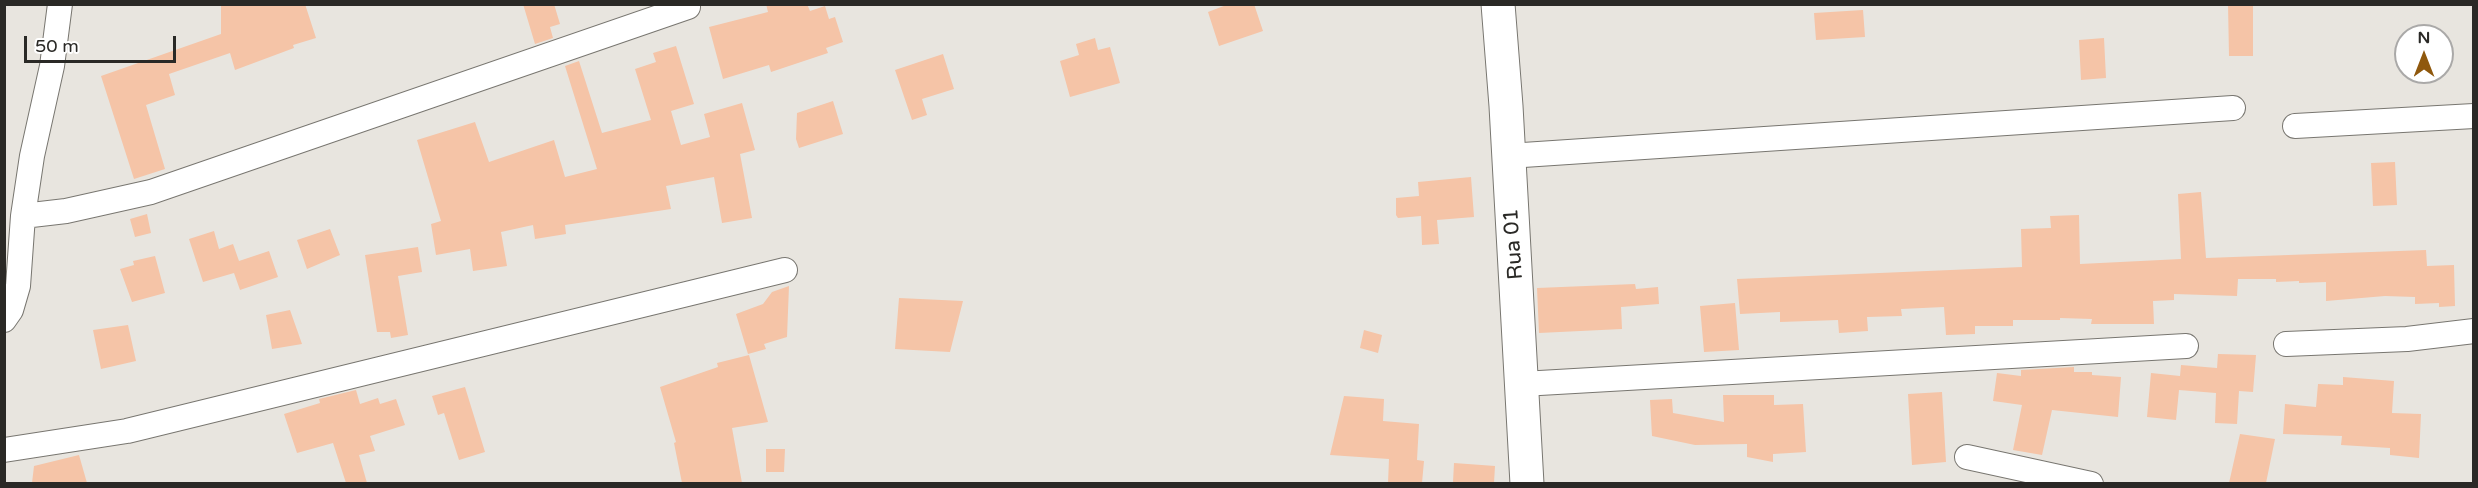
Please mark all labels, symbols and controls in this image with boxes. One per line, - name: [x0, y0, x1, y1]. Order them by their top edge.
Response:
- scale bar: [27, 24, 178, 62]
- north arrow: [2394, 24, 2454, 84]
- text: N: [2418, 28, 2430, 48]
- text: 50 m: [35, 35, 79, 57]
- street label: Rua 01: [1499, 208, 1529, 280]

